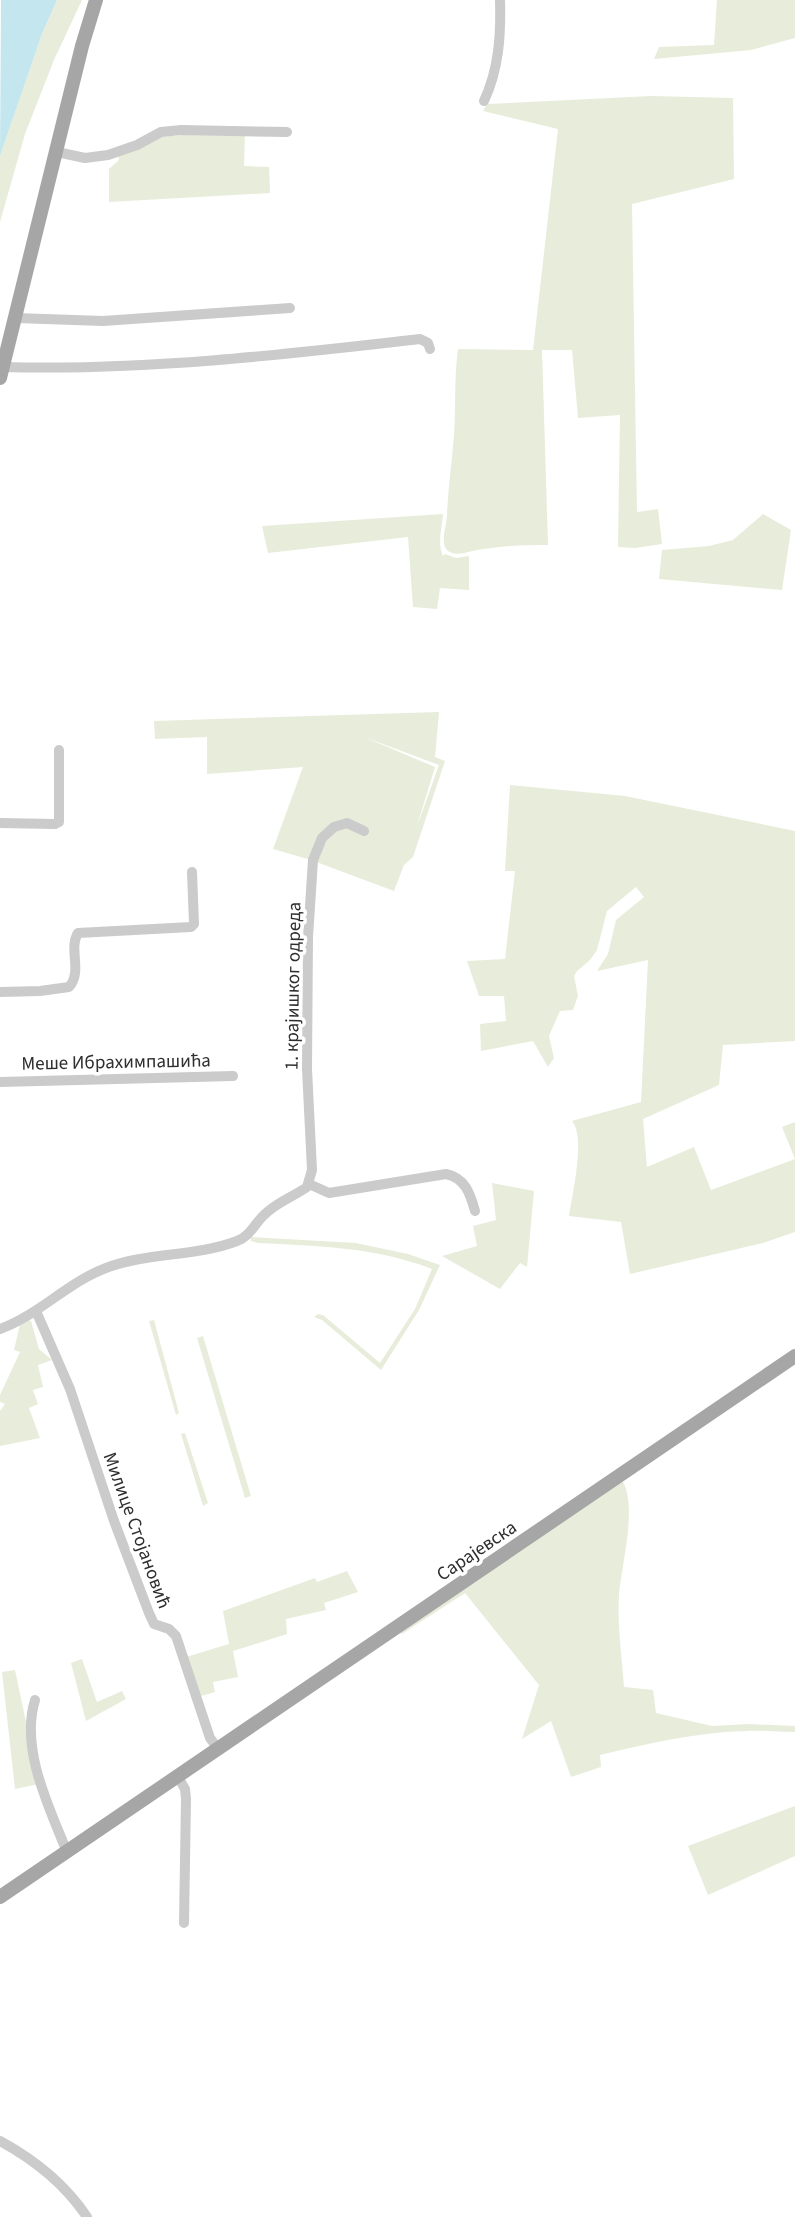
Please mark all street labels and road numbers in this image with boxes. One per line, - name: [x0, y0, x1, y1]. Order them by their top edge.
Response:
- street label: 1. крајишког одреда: [279, 902, 308, 1070]
- street label: Меше Ибрахимпашића: [21, 1047, 211, 1078]
- street label: Милице Стојановић: [96, 1449, 177, 1612]
- street label: Сарајевска: [431, 1514, 522, 1588]

